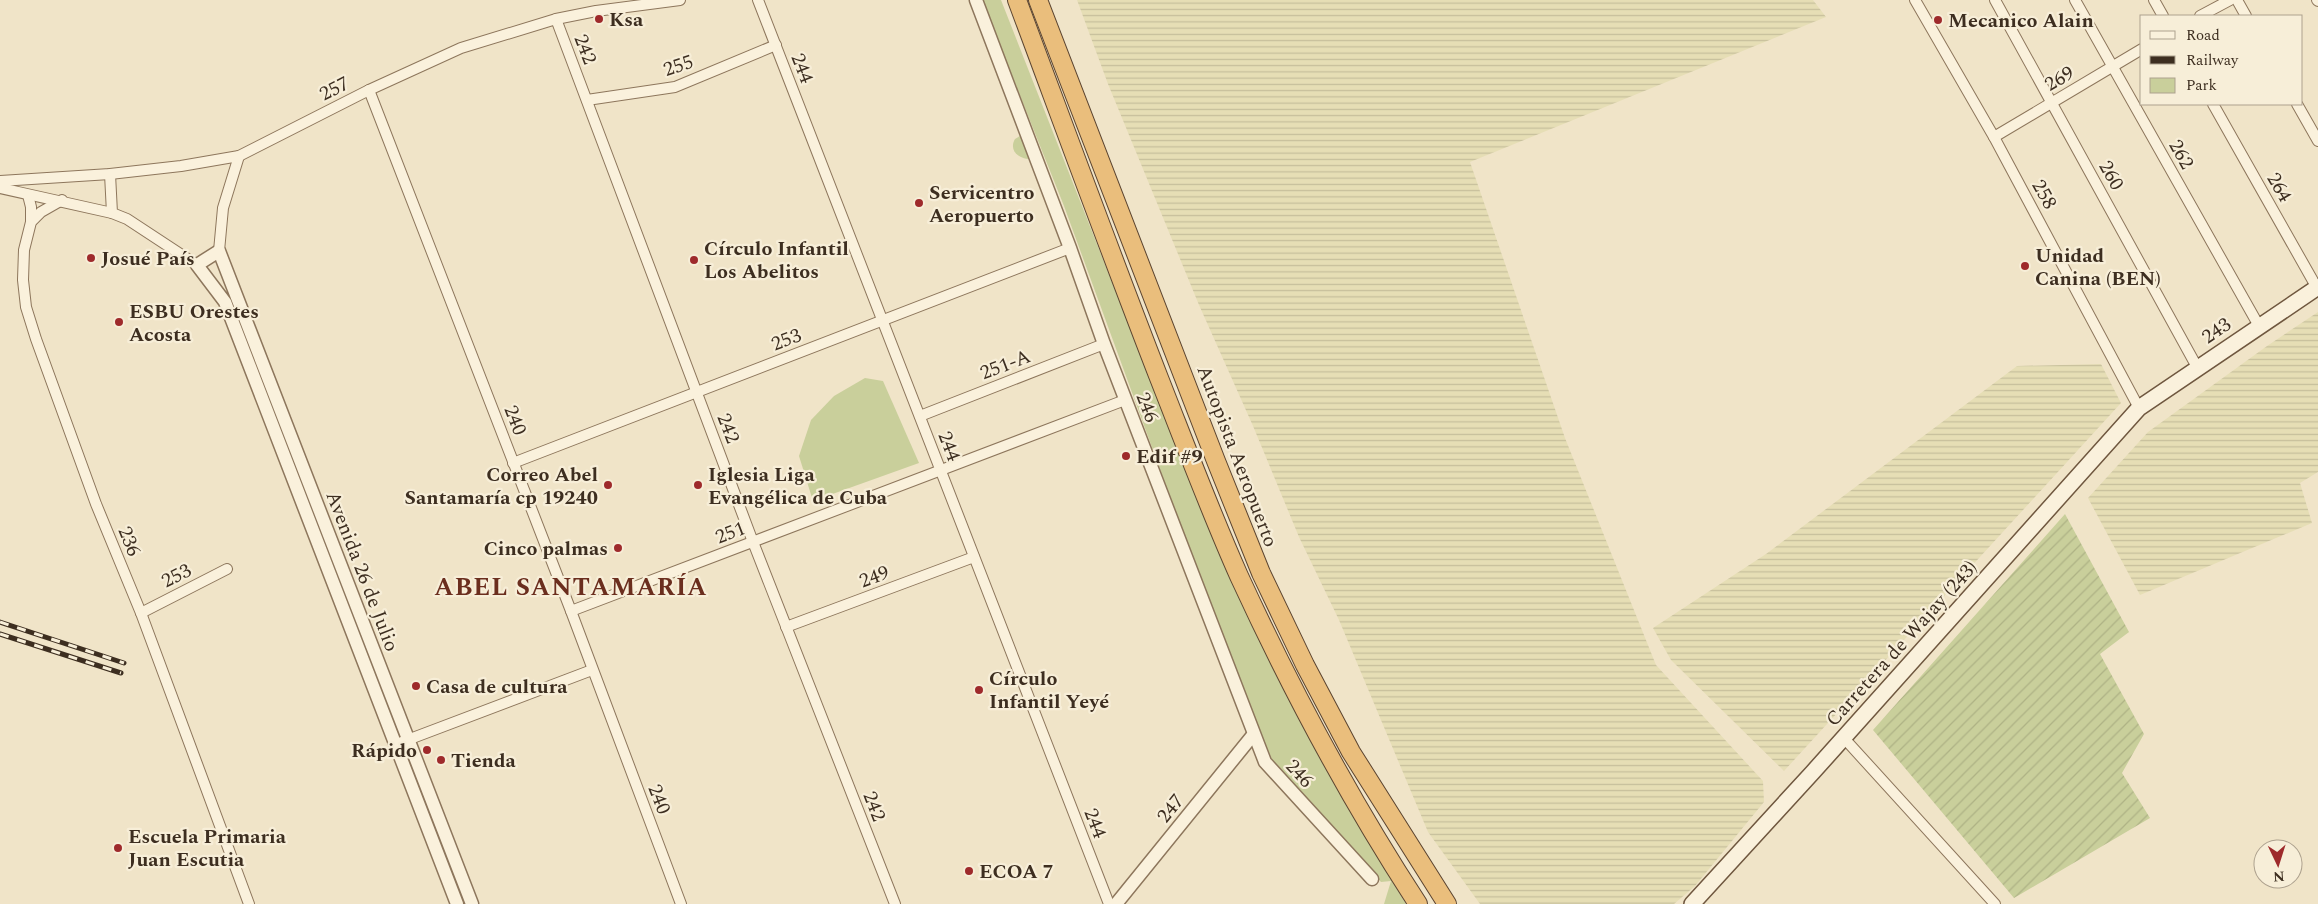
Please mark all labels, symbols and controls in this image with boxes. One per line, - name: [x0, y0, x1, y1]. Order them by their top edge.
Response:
- place label: Ksa: [609, 5, 644, 35]
- place label: Mecanico Alain: [1948, 6, 2094, 36]
- marker: Ksa: [593, 13, 605, 25]
- marker: Mecanico Alain: [1932, 14, 1944, 26]
- legend: [2140, 15, 2303, 105]
- text: Road: [2186, 24, 2220, 47]
- street label: 242: [566, 30, 604, 69]
- street label: 255: [659, 47, 697, 85]
- street label: 244: [783, 49, 821, 88]
- text: Railway: [2186, 49, 2239, 72]
- street label: 269: [2039, 58, 2080, 99]
- street label: 257: [314, 69, 355, 109]
- text: Park: [2186, 74, 2217, 97]
- street label: 262: [2161, 134, 2202, 175]
- street label: 260: [2091, 155, 2132, 196]
- street label: 264: [2259, 167, 2300, 208]
- street label: 258: [2024, 174, 2065, 215]
- place label: Servicentro Aeropuerto: [929, 178, 1035, 231]
- marker: Servicentro Aeropuerto: [913, 197, 925, 209]
- place label: Círculo Infantil Los Abelitos: [704, 234, 849, 287]
- place label: Unidad Canina (BEN): [2035, 241, 2161, 294]
- place label: Josué País: [101, 244, 195, 274]
- marker: Josué País: [85, 252, 97, 264]
- marker: Círculo Infantil Los Abelitos: [688, 254, 700, 266]
- marker: Unidad Canina (BEN): [2019, 260, 2031, 272]
- place label: ESBU Orestes Acosta: [129, 297, 259, 350]
- street label: 243: [2196, 310, 2237, 352]
- marker: ESBU Orestes Acosta: [113, 316, 125, 328]
- street label: 253: [767, 321, 806, 359]
- street label: 251-A: [976, 342, 1035, 388]
- street label: Autopista Aeropuerto: [1189, 361, 1286, 552]
- street label: 246: [1128, 388, 1166, 427]
- street label: 240: [496, 401, 534, 440]
- street label: 242: [709, 409, 747, 448]
- street label: 244: [930, 427, 968, 466]
- place label: Edif #9: [1136, 442, 1203, 472]
- marker: Edif #9: [1120, 450, 1132, 462]
- place label: Correo Abel Santamaría cp 19240: [404, 460, 598, 513]
- place label: Iglesia Liga Evangélica de Cuba: [708, 460, 888, 513]
- marker: Correo Abel Santamaría cp 19240: [602, 479, 614, 491]
- marker: Iglesia Liga Evangélica de Cuba: [692, 479, 704, 491]
- street label: Avenida 26 de Julio: [318, 487, 407, 656]
- street label: 251: [711, 514, 750, 552]
- street label: 236: [110, 522, 149, 561]
- place label: Cinco palmas: [484, 534, 608, 564]
- marker: Cinco palmas: [612, 542, 624, 554]
- street label: Carretera de Wajay (243): [1819, 554, 1985, 734]
- street label: 253: [156, 556, 197, 596]
- street label: 249: [855, 558, 894, 596]
- district label: ABEL SANTAMARÍA: [434, 569, 708, 607]
- place label: Círculo Infantil Yeyé: [989, 664, 1109, 717]
- place label: Casa de cultura: [426, 672, 568, 702]
- marker: Casa de cultura: [410, 680, 422, 692]
- marker: Círculo Infantil Yeyé: [973, 684, 985, 696]
- place label: Rápido: [351, 736, 417, 766]
- marker: Rápido: [421, 744, 433, 756]
- place label: Tienda: [451, 746, 517, 776]
- street label: 246: [1278, 752, 1320, 795]
- marker: Tienda: [435, 754, 447, 766]
- street label: 240: [640, 780, 678, 819]
- street label: 242: [855, 787, 893, 826]
- street label: 247: [1150, 788, 1192, 830]
- street label: 244: [1076, 804, 1114, 843]
- place label: Escuela Primaria Juan Escutia: [128, 822, 287, 875]
- north arrow: [2253, 839, 2303, 889]
- marker: Escuela Primaria Juan Escutia: [112, 842, 124, 854]
- place label: ECOA 7: [979, 857, 1054, 887]
- marker: ECOA 7: [963, 865, 975, 877]
- text: N: [2272, 866, 2285, 887]

